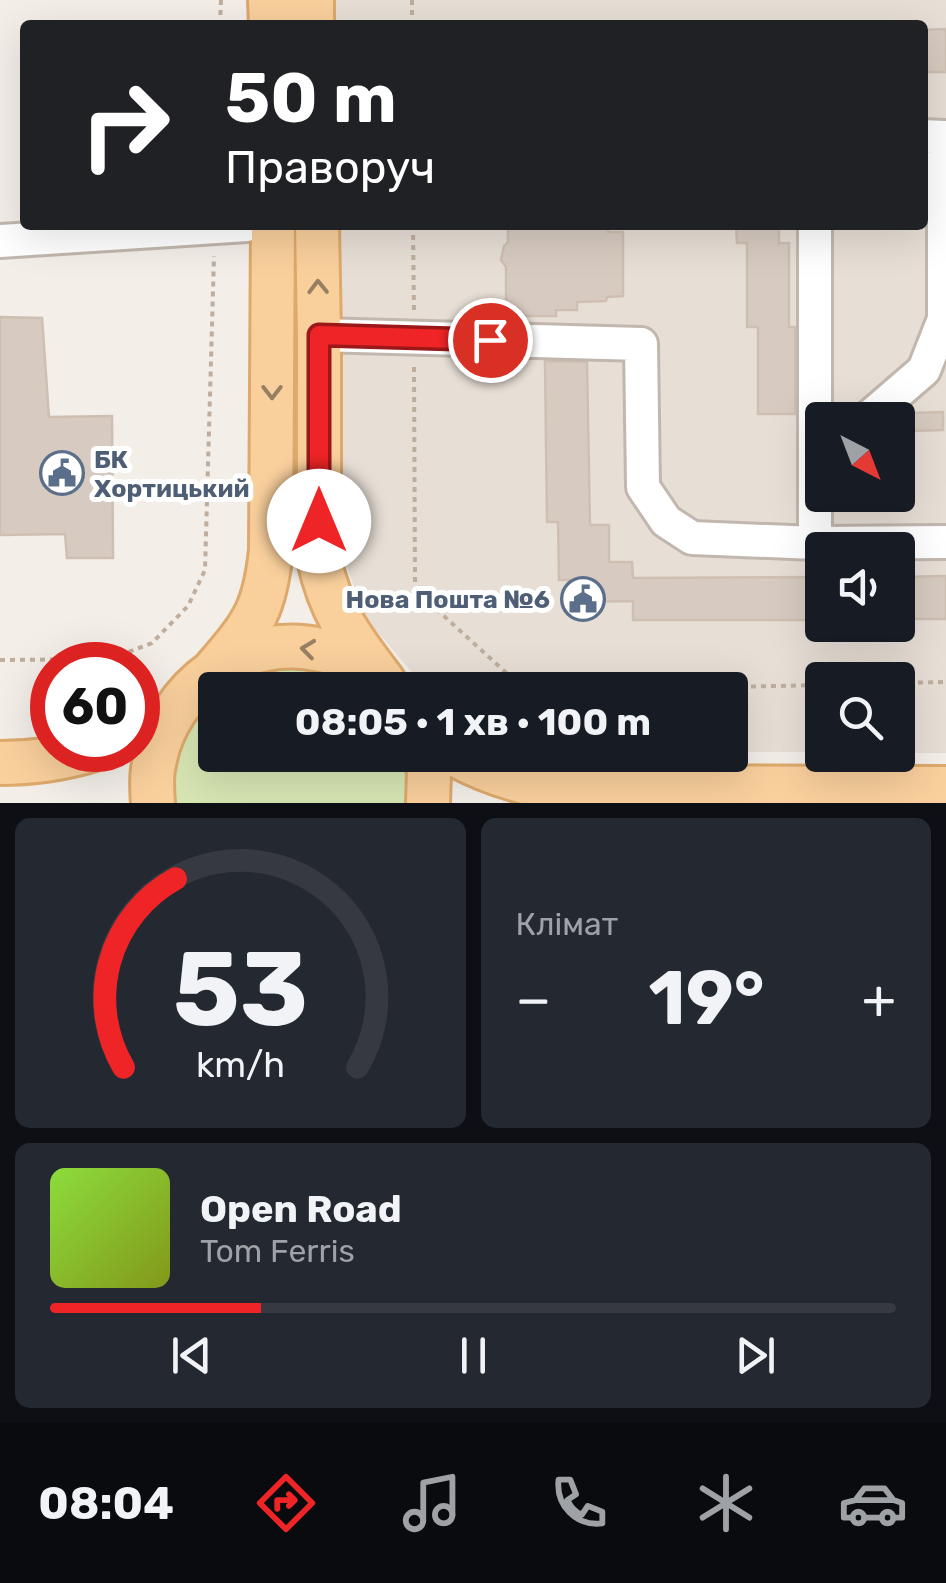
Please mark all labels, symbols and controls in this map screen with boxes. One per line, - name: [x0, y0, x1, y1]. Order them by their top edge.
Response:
- text: 50 m: [225, 57, 397, 140]
- icon: right: [60, 60, 190, 190]
- text: Праворуч: [225, 141, 435, 194]
- one-way arrow: [308, 279, 329, 295]
- pin: [448, 298, 533, 383]
- icon: arrive: [463, 313, 518, 368]
- one-way arrow: [261, 386, 283, 401]
- north arrow: [805, 402, 915, 512]
- map controls: [805, 402, 915, 772]
- place label: БК Хортицький: [94, 445, 249, 503]
- public building icon: БК Хортицький: [39, 450, 85, 496]
- position arrow: [267, 469, 371, 573]
- button: sound: [805, 532, 915, 642]
- public building icon: Нова Пошта №6: [560, 576, 606, 622]
- place label: Нова Пошта №6: [346, 585, 550, 614]
- one-way arrow: [299, 639, 315, 660]
- speed limit sign: 60: [30, 642, 160, 772]
- button: search: [805, 662, 915, 772]
- text: 08:05 · 1 хв · 100 m: [295, 699, 651, 745]
- text: Клімат: [516, 905, 618, 943]
- text: 53: [172, 928, 308, 1051]
- text: 19°: [648, 954, 765, 1043]
- text: −: [516, 967, 551, 1032]
- text: +: [862, 967, 896, 1032]
- text: km/h: [196, 1044, 285, 1086]
- text: Open Road: [200, 1186, 402, 1232]
- text: Tom Ferris: [200, 1232, 355, 1270]
- icon: previous: [164, 1328, 219, 1383]
- icon: pause: [446, 1328, 501, 1383]
- icon: next: [728, 1328, 783, 1383]
- icon: directions: [251, 1468, 321, 1538]
- icon: music: [397, 1468, 467, 1538]
- icon: phone: [544, 1468, 614, 1538]
- icon: climate: [691, 1468, 761, 1538]
- icon: car: [838, 1468, 908, 1538]
- text: 08:04: [38, 1477, 174, 1530]

